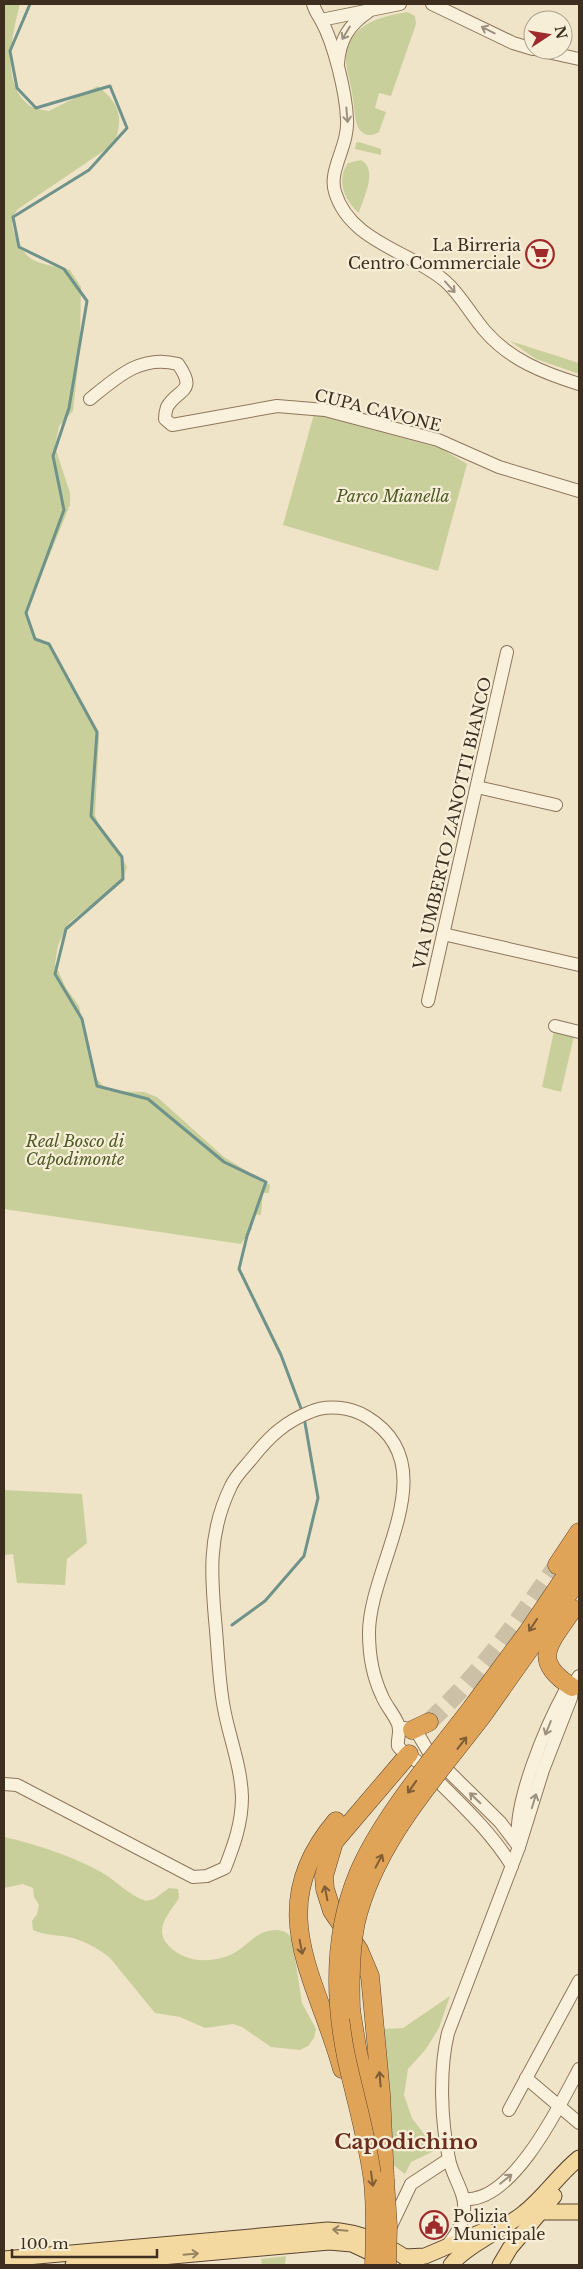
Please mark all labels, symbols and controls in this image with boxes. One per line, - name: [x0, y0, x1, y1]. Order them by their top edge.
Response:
- north arrow: [523, 10, 573, 60]
- text: N: [551, 24, 571, 41]
- one-way arrow: [341, 25, 351, 39]
- one-way arrow: [481, 25, 496, 34]
- one-way arrow: [342, 106, 352, 122]
- place label: La Birreria Centro Commerciale: [348, 235, 521, 273]
- supermarket icon: La Birreria Centro Commerciale: [525, 239, 555, 269]
- one-way arrow: [444, 280, 456, 293]
- street label: CUPA CAVONE: [313, 385, 443, 435]
- park label: Parco Mianella: [335, 486, 450, 506]
- street label: VIA UMBERTO ZANOTTI BIANCO: [408, 675, 495, 972]
- park label: Real Bosco di Capodimonte: [25, 1131, 125, 1169]
- one-way arrow: [528, 1618, 538, 1632]
- one-way arrow: [543, 1720, 552, 1735]
- one-way arrow: [456, 1737, 467, 1750]
- one-way arrow: [407, 1780, 417, 1794]
- one-way arrow: [469, 1792, 481, 1804]
- one-way arrow: [529, 1793, 539, 1809]
- one-way arrow: [374, 1853, 384, 1868]
- one-way arrow: [321, 1886, 331, 1902]
- one-way arrow: [297, 1938, 306, 1954]
- one-way arrow: [375, 2071, 385, 2087]
- district label: Capodichino: [334, 2129, 478, 2155]
- one-way arrow: [367, 2170, 377, 2186]
- one-way arrow: [499, 2173, 512, 2184]
- place label: Polizia Municipale: [453, 2206, 545, 2244]
- public building icon: Polizia Municipale: [419, 2210, 449, 2240]
- scale bar: [12, 2226, 158, 2258]
- one-way arrow: [332, 2226, 348, 2235]
- text: 100 m: [20, 2234, 69, 2253]
- one-way arrow: [183, 2249, 199, 2259]

